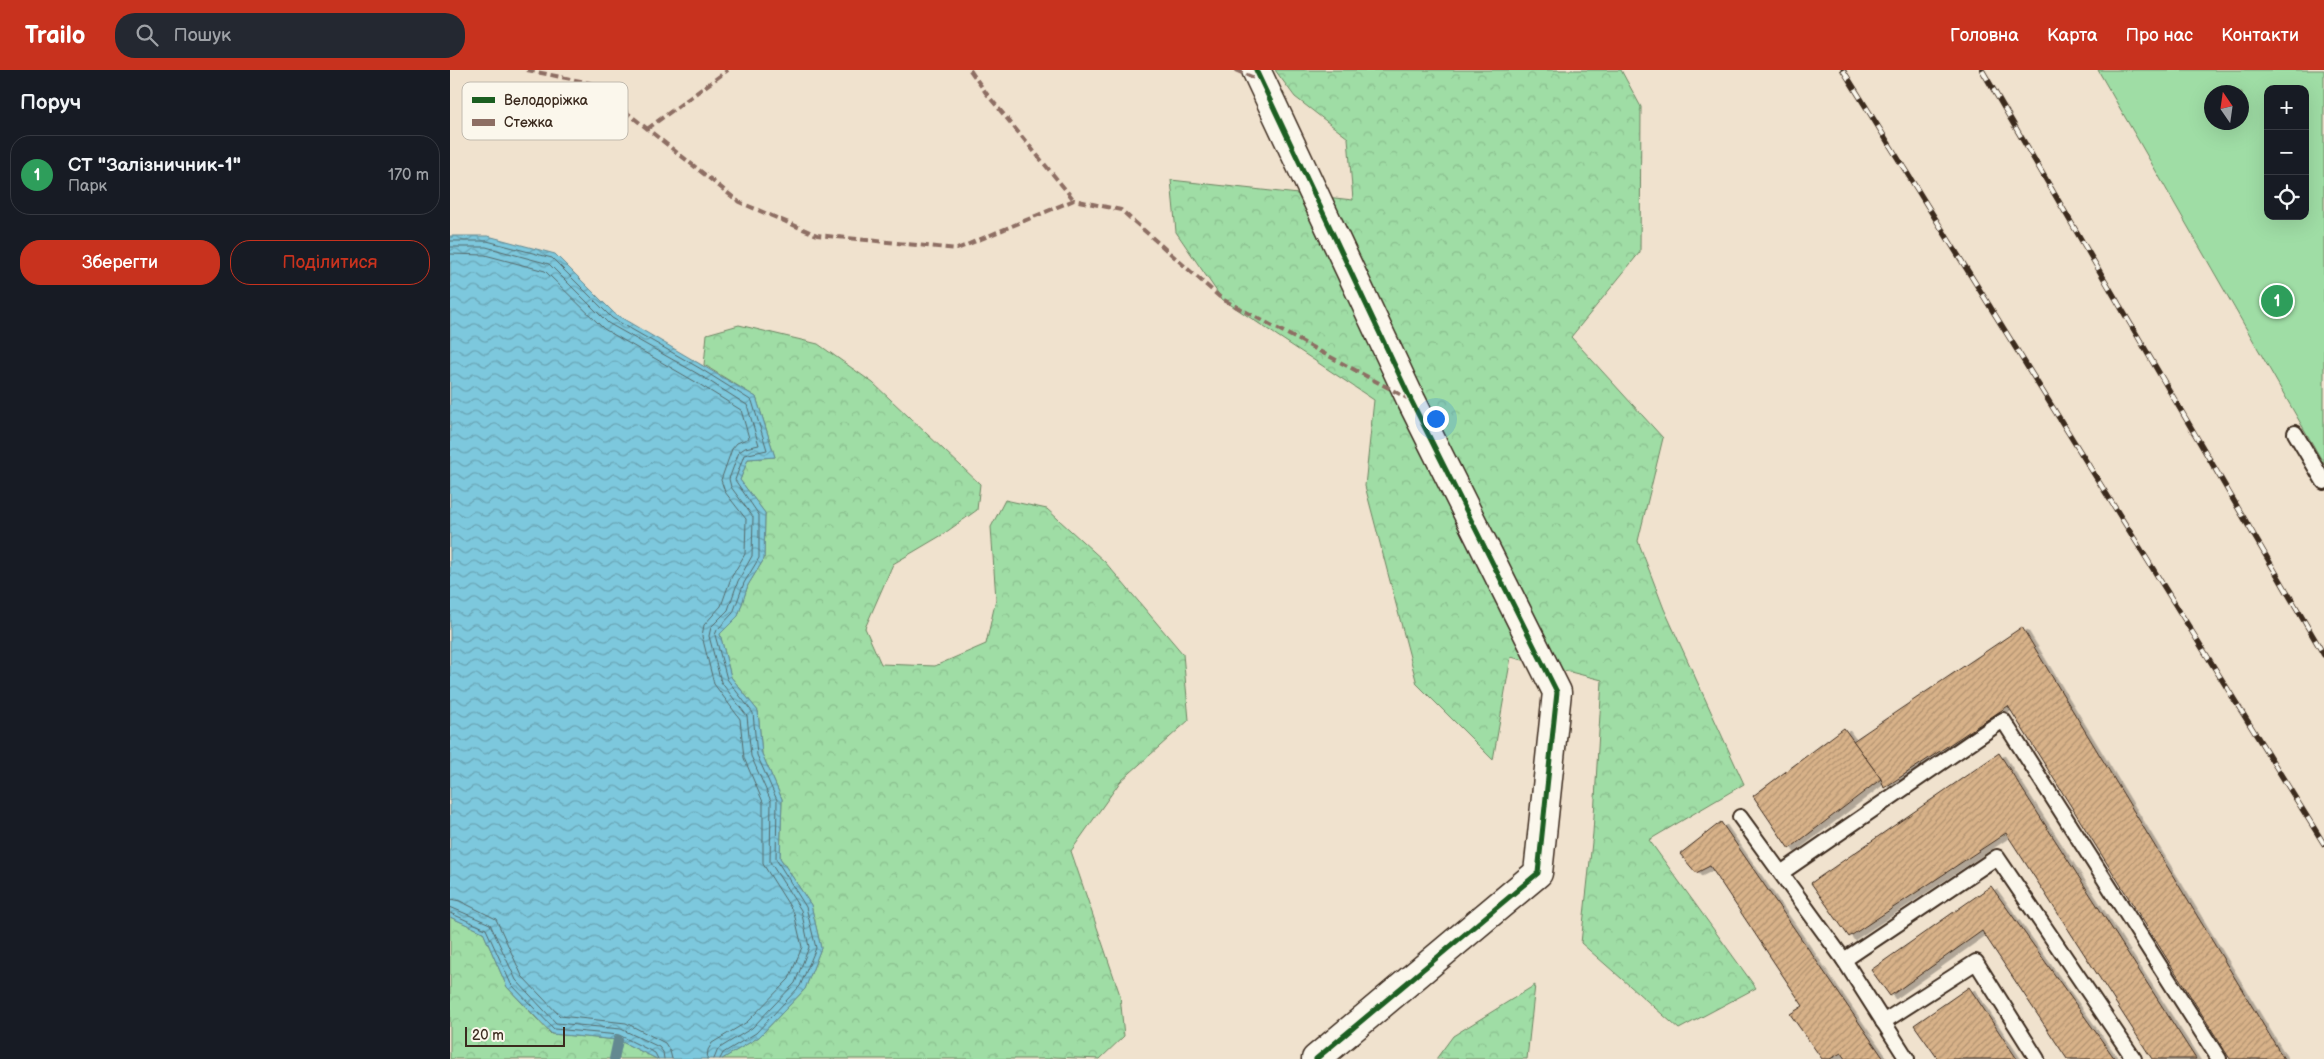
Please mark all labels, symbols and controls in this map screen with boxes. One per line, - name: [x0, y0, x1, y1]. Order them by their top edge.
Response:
- search box: [115, 13, 465, 58]
- text: Trailo: [25, 21, 85, 50]
- icon: search: [133, 21, 161, 49]
- text: Пошук: [173, 24, 231, 47]
- text: Головна: [1950, 25, 2019, 46]
- text: Карта: [2047, 25, 2098, 46]
- text: Про нас: [2126, 25, 2193, 46]
- text: Контакти: [2221, 25, 2299, 46]
- legend: [462, 82, 628, 140]
- north arrow: [2204, 85, 2249, 130]
- map controls: [2264, 85, 2309, 220]
- button: +: [2264, 85, 2309, 130]
- text: Поруч: [20, 90, 81, 115]
- text: Велодоріжка: [504, 92, 589, 109]
- text: Стежка: [504, 114, 554, 131]
- button: −: [2264, 130, 2309, 175]
- text: СТ "Залізничник-1": [68, 154, 241, 177]
- text: 1: [34, 166, 40, 185]
- text: 170 m: [388, 166, 429, 185]
- button: locate: [2264, 175, 2309, 220]
- text: Парк: [68, 177, 107, 196]
- button: Зберегти: [20, 240, 220, 285]
- button: Поділитися: [230, 240, 430, 285]
- pin: 1: [2261, 282, 2293, 320]
- your location: [1423, 406, 1449, 432]
- scale bar: [465, 1024, 565, 1047]
- text: 20 m: [472, 1027, 504, 1044]

